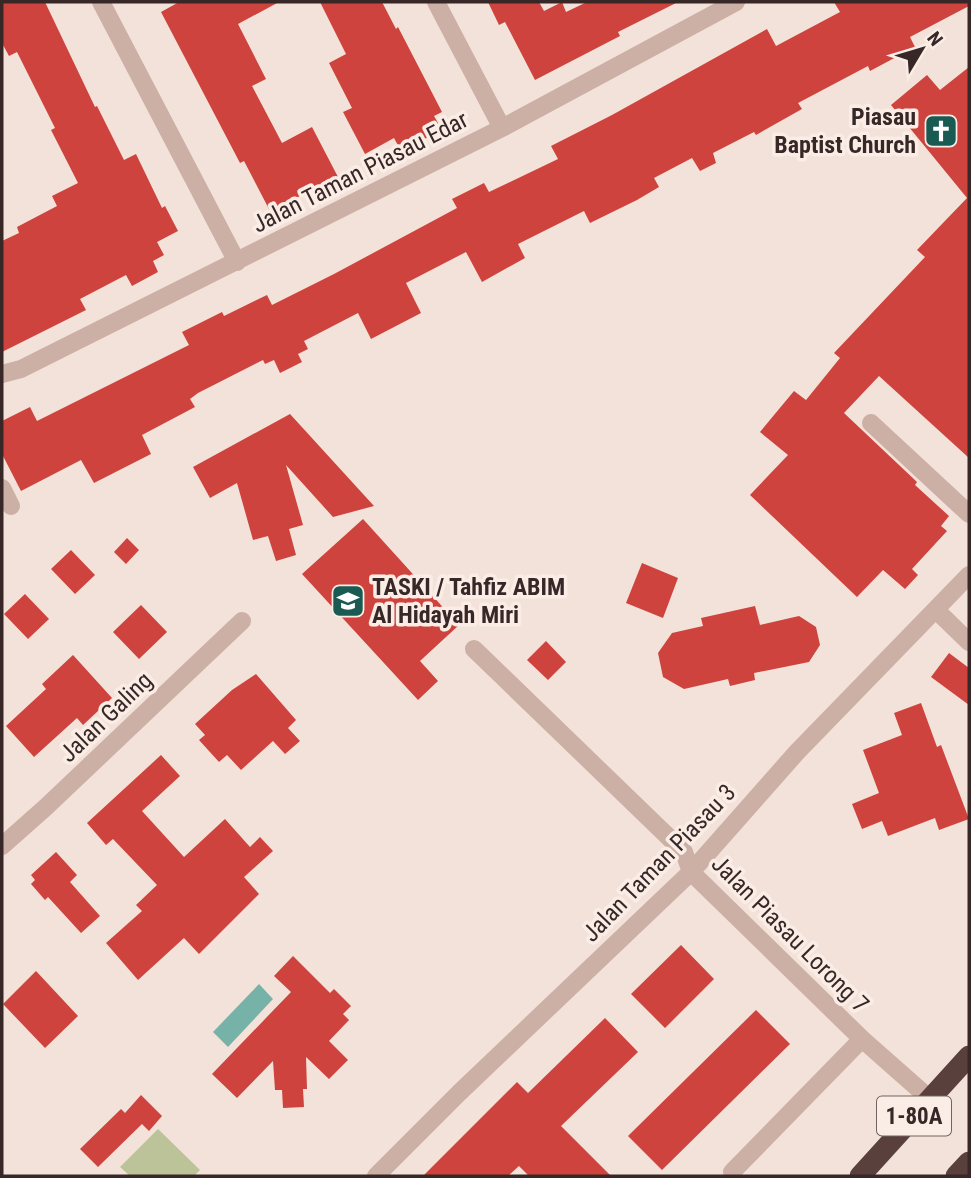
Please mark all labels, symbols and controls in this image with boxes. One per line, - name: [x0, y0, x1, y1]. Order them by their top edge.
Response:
- north arrow: [887, 14, 957, 84]
- text: N: [922, 27, 948, 51]
- place label: Piasau Baptist Church: [774, 103, 916, 159]
- street label: Jalan Taman Piasau Edar: [247, 105, 473, 239]
- church icon: Piasau Baptist Church: [922, 112, 960, 150]
- place label: TASKI / Tahfiz ABIM Al Hidayah Miri: [372, 573, 565, 629]
- school or university icon: TASKI / Tahfiz ABIM Al Hidayah Miri: [329, 582, 367, 620]
- street label: Jalan Galing: [54, 666, 158, 768]
- street label: Jalan Taman Piasau 3: [577, 779, 741, 947]
- street label: Jalan Piasau Lorong 7: [706, 850, 874, 1018]
- road number: 1-80A: [877, 1096, 951, 1135]

